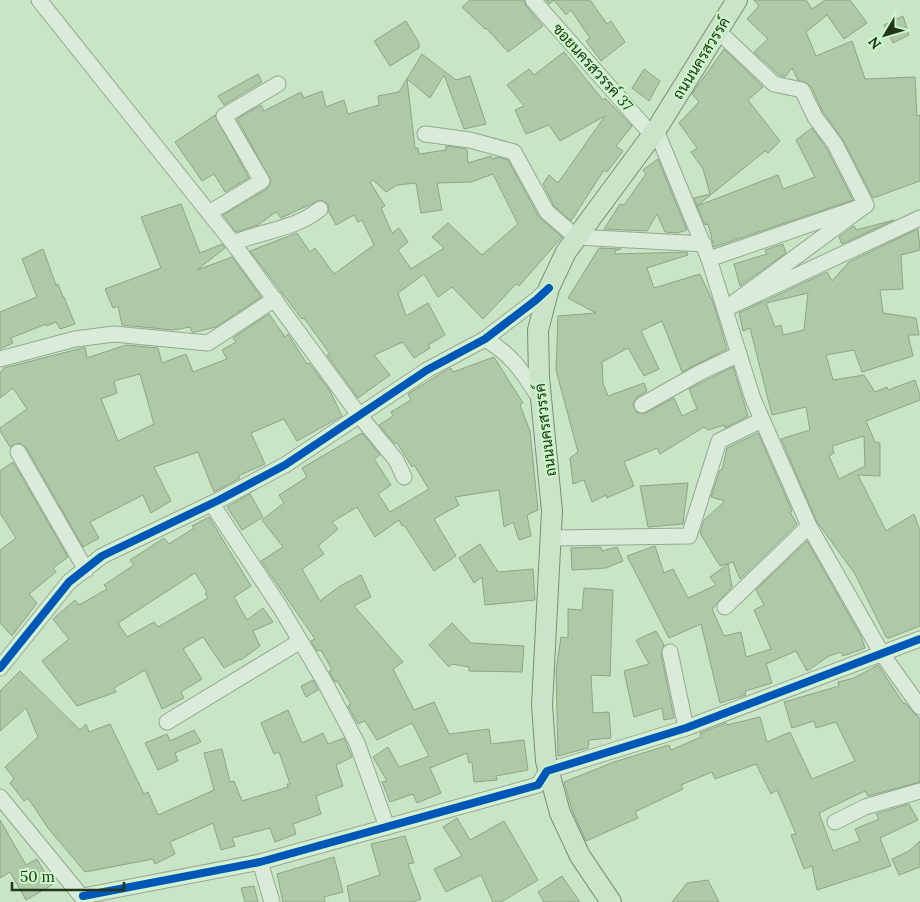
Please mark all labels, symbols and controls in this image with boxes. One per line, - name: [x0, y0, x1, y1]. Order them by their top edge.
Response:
- north arrow: [860, 10, 910, 60]
- street label: ถนนนครสวรรค์: [668, 13, 734, 103]
- street label: ซอยนครสวรรค์ 37: [549, 19, 637, 115]
- text: N: [864, 33, 885, 53]
- street label: ถนนนครสวรรค์: [530, 382, 560, 478]
- scale bar: [12, 860, 125, 892]
- text: 50 m: [20, 867, 55, 886]

